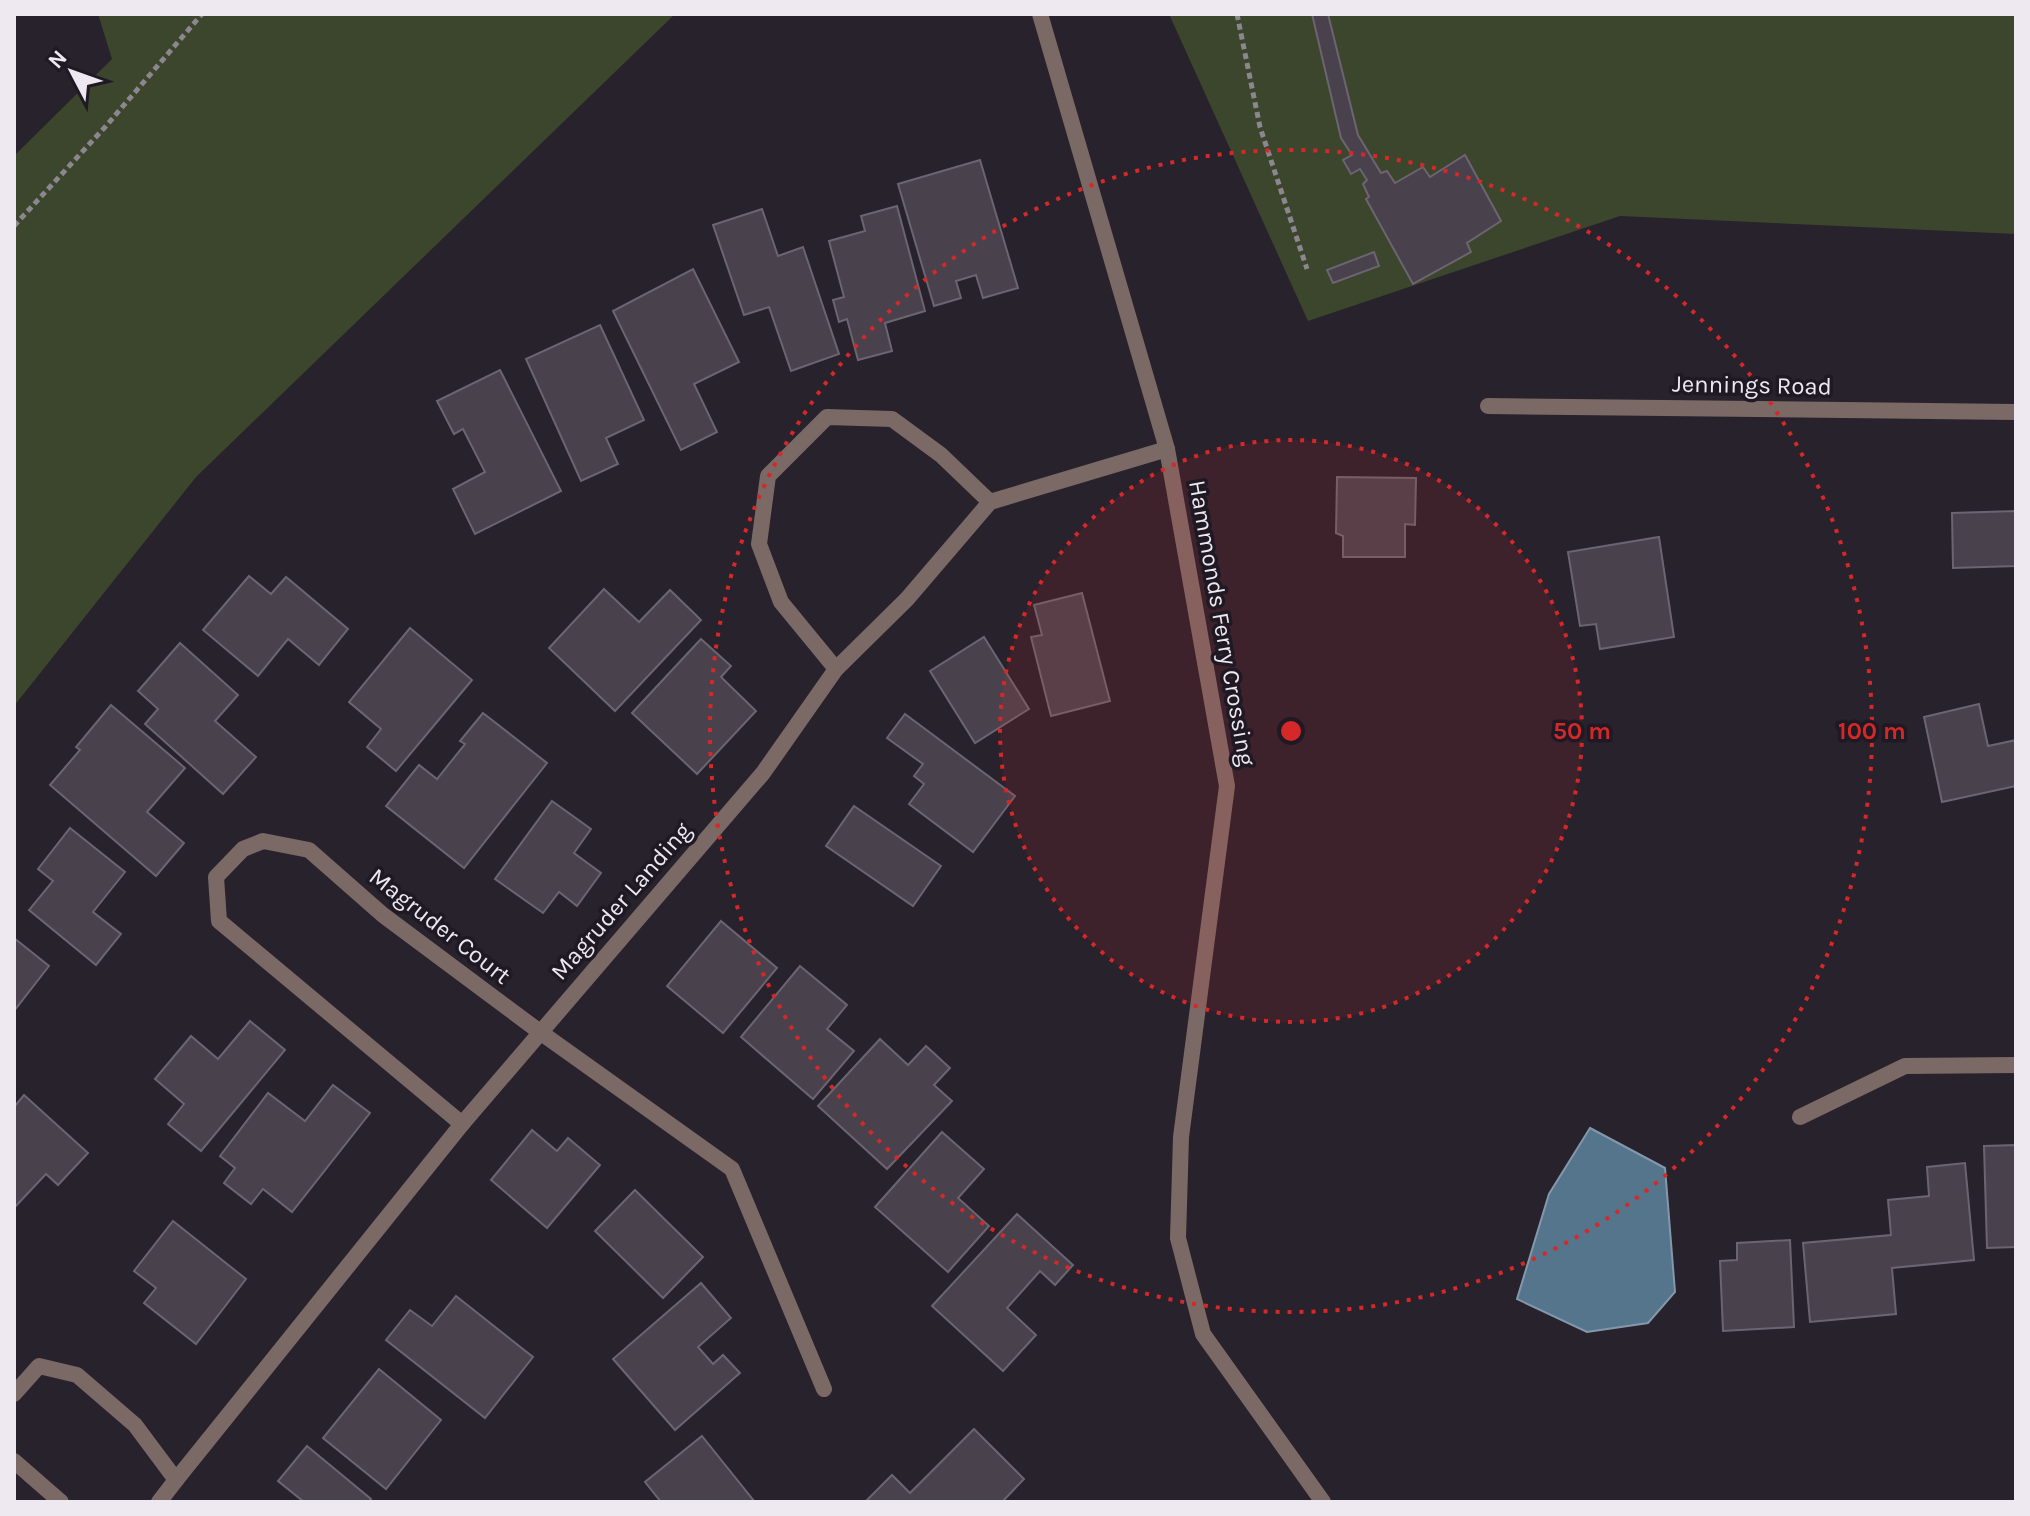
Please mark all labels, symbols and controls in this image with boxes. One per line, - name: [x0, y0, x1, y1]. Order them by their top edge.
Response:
- north arrow: [32, 32, 112, 112]
- text: N: [43, 45, 73, 74]
- street label: Jennings Road: [1672, 370, 1832, 400]
- street label: Hammonds Ferry Crossing: [1183, 478, 1261, 768]
- centre of rings: [1277, 717, 1305, 745]
- text: 50 m: [1553, 717, 1611, 745]
- text: 100 m: [1838, 717, 1906, 745]
- street label: Magruder Landing: [545, 816, 697, 985]
- street label: Magruder Court: [364, 862, 516, 990]

